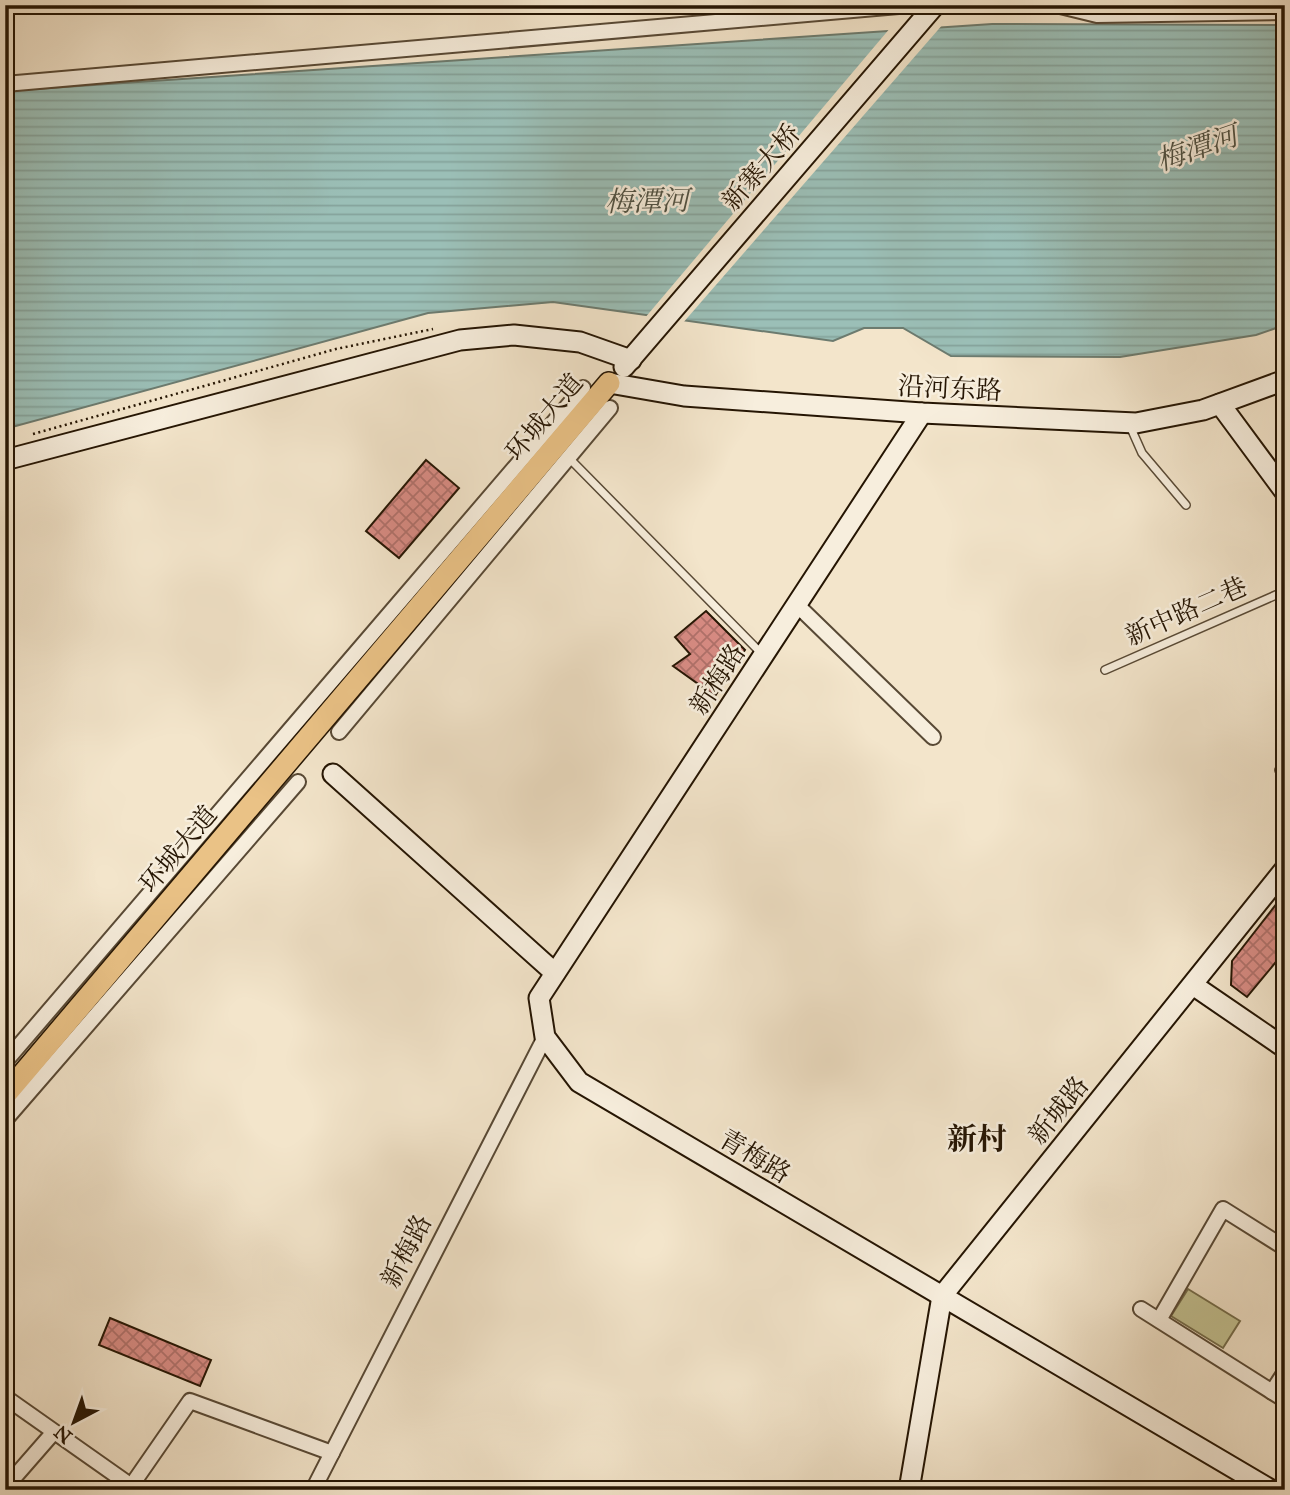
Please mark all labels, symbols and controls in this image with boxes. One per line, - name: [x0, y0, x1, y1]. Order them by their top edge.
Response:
- water label: 梅潭河: [1152, 116, 1247, 178]
- street label: 新寨大桥: [715, 117, 807, 217]
- water label: 梅潭河: [605, 183, 694, 219]
- street label: 环城大道: [498, 367, 590, 467]
- street label: 沿河东路: [897, 369, 1003, 407]
- street label: 新中路二巷: [1120, 570, 1252, 652]
- street label: 新梅路: [682, 638, 752, 720]
- street label: 环城大道: [132, 799, 224, 899]
- street label: 新城路: [1021, 1070, 1095, 1150]
- district label: 新村: [947, 1121, 1007, 1157]
- street label: 青梅路: [713, 1122, 797, 1190]
- street label: 新梅路: [374, 1209, 438, 1293]
- north arrow: [38, 1386, 108, 1456]
- text: N: [50, 1420, 77, 1448]

